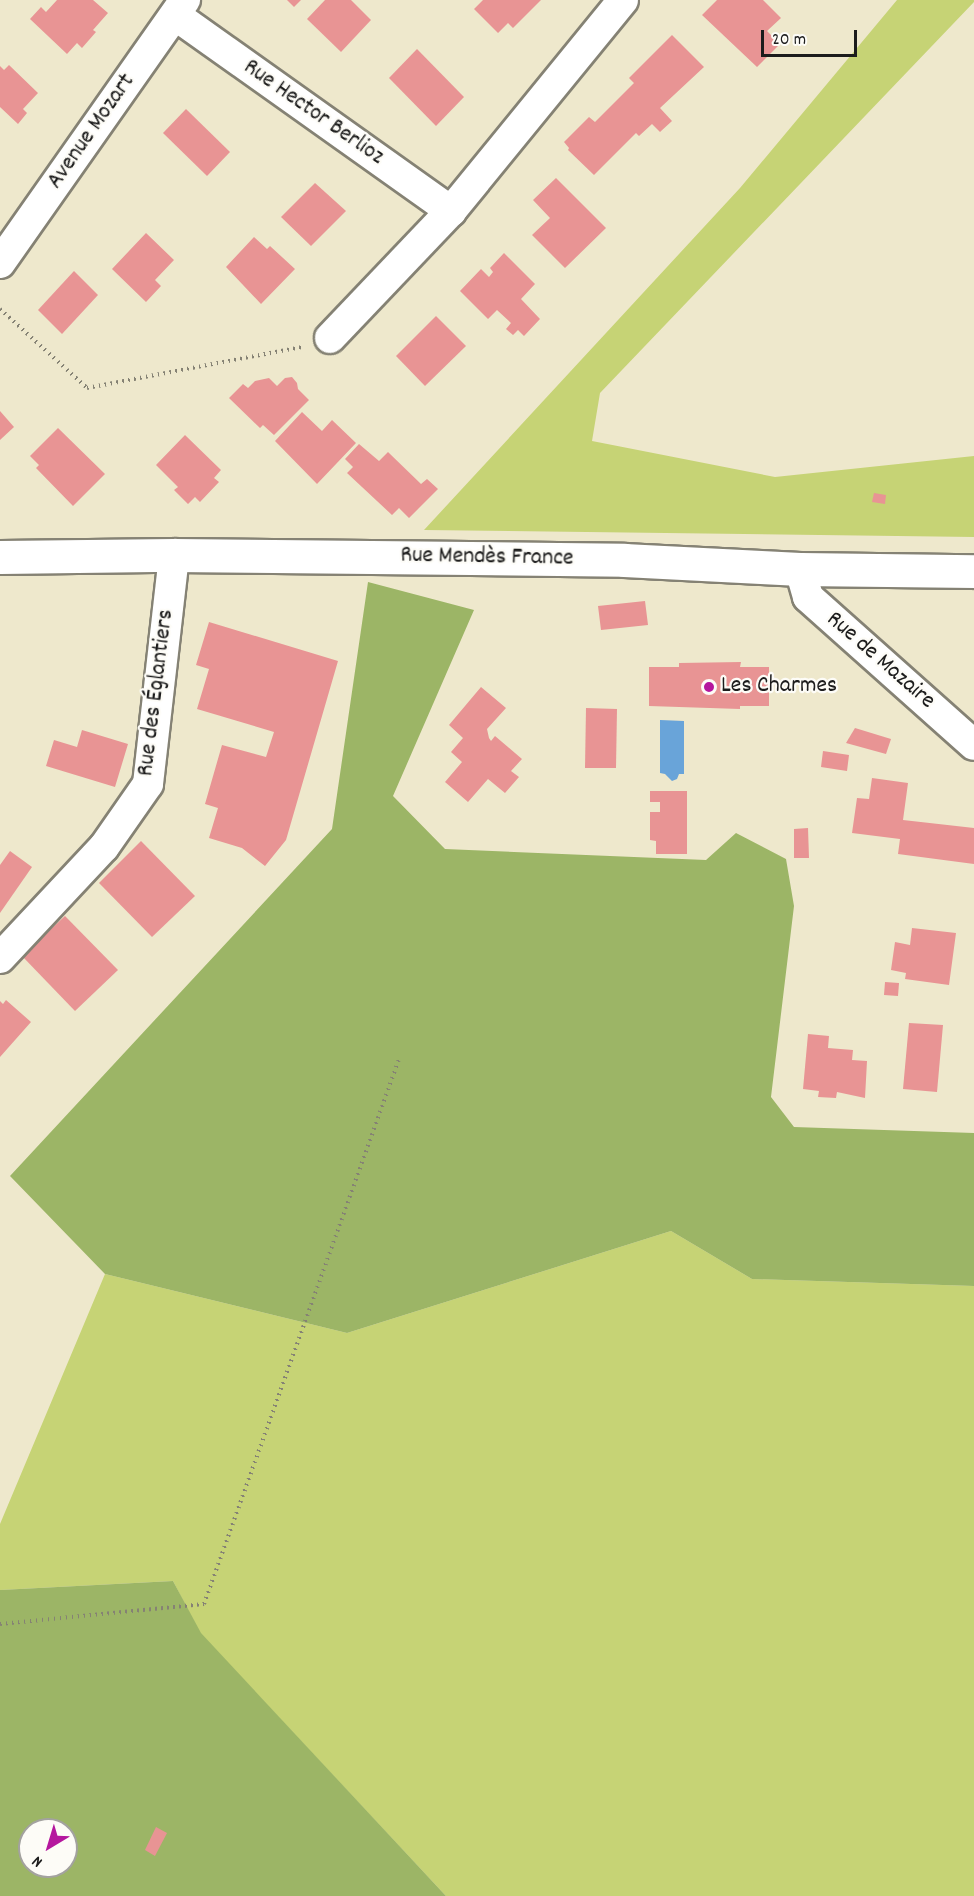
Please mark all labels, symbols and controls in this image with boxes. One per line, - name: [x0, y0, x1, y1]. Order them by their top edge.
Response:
- scale bar: [764, 18, 860, 56]
- text: 20 m: [772, 28, 806, 53]
- street label: Rue Hector Berlioz: [237, 54, 389, 172]
- street label: Avenue Mozart: [42, 69, 142, 195]
- street label: Rue Mendès France: [400, 542, 574, 574]
- street label: Rue de Mazaire: [820, 606, 940, 716]
- street label: Rue des Églantiers: [132, 608, 182, 778]
- place label: Les Charmes: [721, 673, 837, 701]
- marker: Les Charmes: [702, 680, 716, 694]
- north arrow: [18, 1818, 78, 1878]
- text: N: [28, 1850, 48, 1872]

